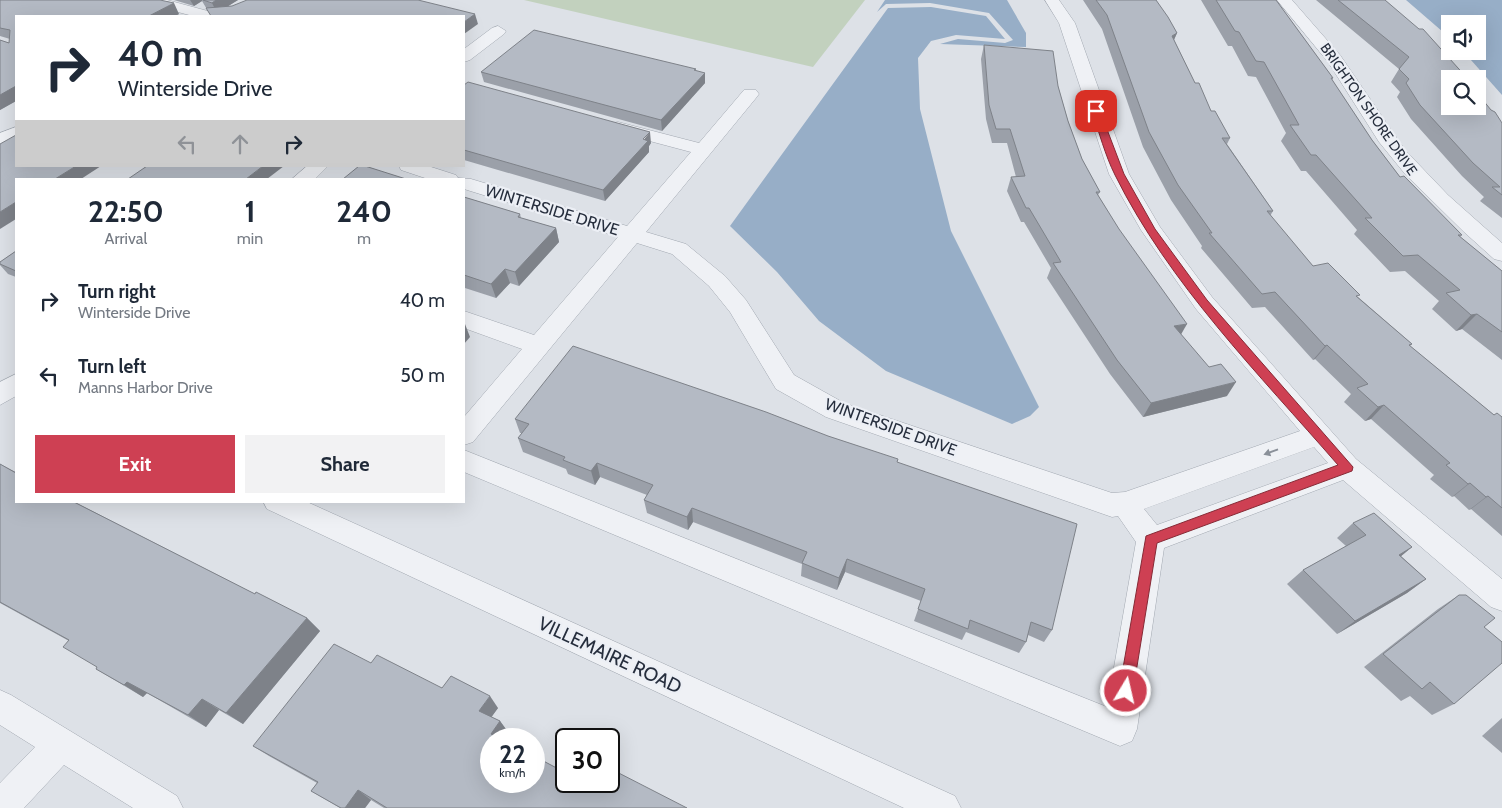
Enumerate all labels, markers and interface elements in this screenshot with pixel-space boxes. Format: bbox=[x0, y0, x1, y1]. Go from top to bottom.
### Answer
map controls bbox=[1441, 15, 1486, 115]
button: sound bbox=[1441, 15, 1486, 60]
text: 40 m bbox=[118, 32, 203, 75]
icon: right bbox=[35, 35, 100, 100]
street label: BRIGHTON SHORE DRIVE bbox=[1317, 39, 1422, 179]
button: search bbox=[1441, 70, 1486, 115]
text: Winterside Drive bbox=[118, 75, 273, 102]
pin bbox=[1075, 90, 1117, 132]
icon: arrive bbox=[1082, 97, 1110, 125]
icon: left bbox=[173, 130, 201, 158]
icon: ahead bbox=[226, 130, 254, 158]
icon: right bbox=[279, 130, 307, 158]
street label: WINTERSIDE DRIVE bbox=[483, 181, 621, 239]
text: 22:50 bbox=[88, 193, 164, 230]
text: 1 bbox=[244, 193, 256, 230]
text: 240 bbox=[336, 193, 392, 230]
text: Arrival bbox=[105, 229, 147, 248]
text: min bbox=[237, 229, 263, 248]
text: m bbox=[357, 229, 371, 248]
text: Turn right bbox=[78, 280, 156, 303]
icon: right bbox=[35, 287, 63, 315]
text: 40 m bbox=[400, 289, 445, 312]
text: Winterside Drive bbox=[78, 303, 190, 322]
text: Turn left bbox=[78, 355, 146, 378]
icon: left bbox=[35, 362, 63, 390]
text: 50 m bbox=[401, 364, 445, 387]
text: Manns Harbor Drive bbox=[78, 378, 213, 397]
street label: WINTERSIDE DRIVE bbox=[822, 394, 960, 460]
button: Exit bbox=[35, 435, 235, 493]
button: Share bbox=[245, 435, 445, 493]
one-way arrow bbox=[1263, 448, 1278, 456]
street label: VILLEMAIRE ROAD bbox=[535, 612, 686, 698]
position arrow bbox=[1099, 664, 1151, 716]
speed limit sign: 30 bbox=[555, 728, 620, 793]
text: 22 bbox=[499, 739, 526, 769]
text: km/h bbox=[499, 765, 526, 780]

